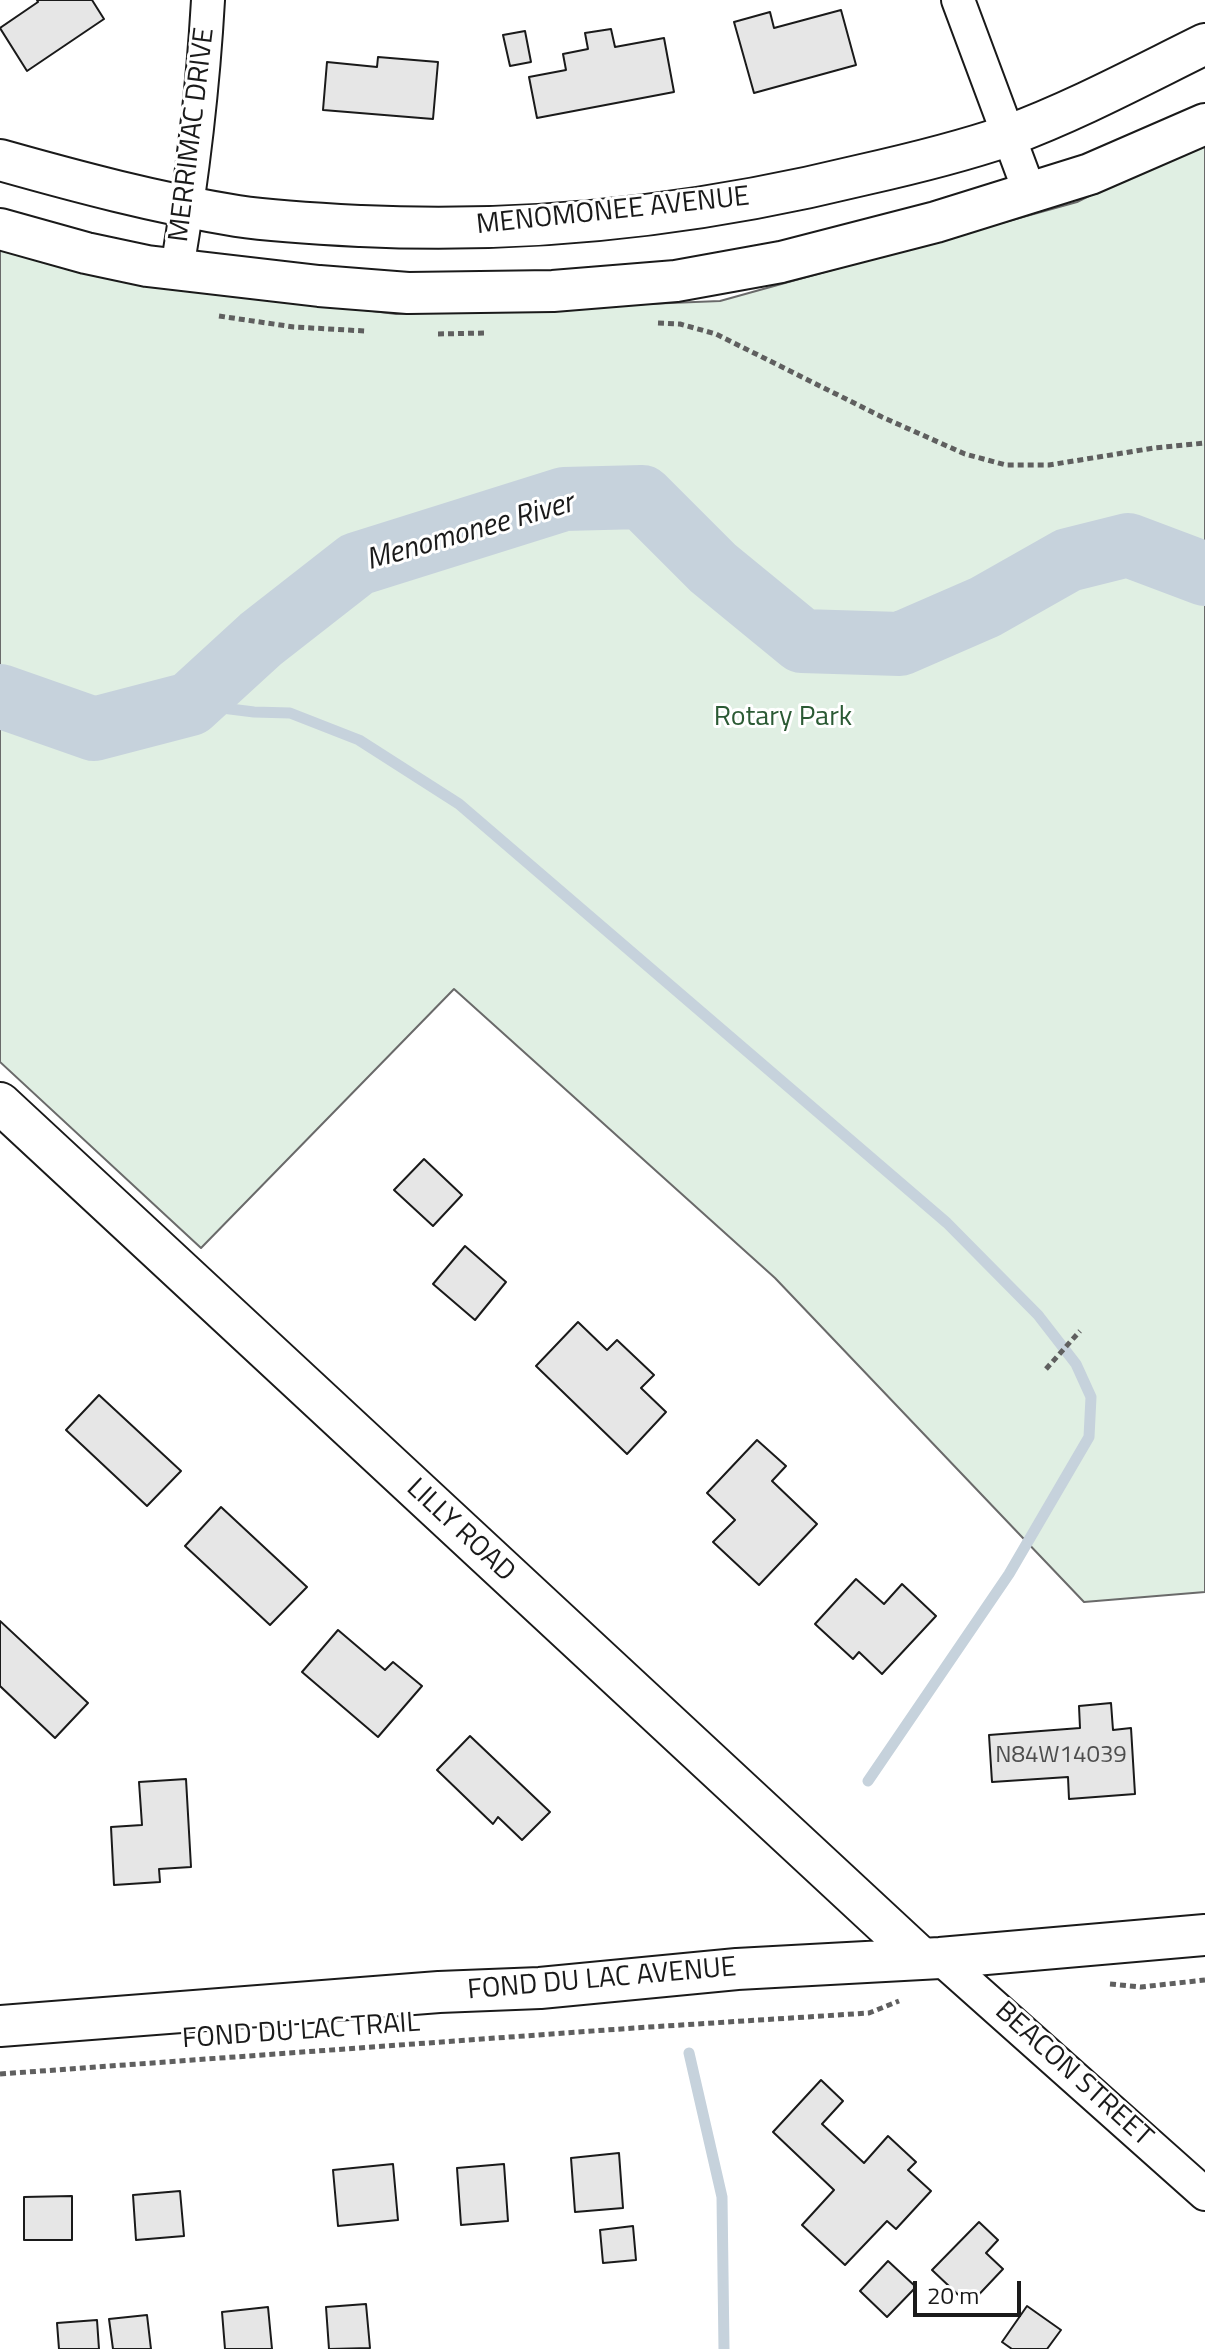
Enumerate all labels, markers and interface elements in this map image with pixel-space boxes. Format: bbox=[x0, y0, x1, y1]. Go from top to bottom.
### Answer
street label: MERRIMAC DRIVE bbox=[163, 26, 223, 244]
street label: MENOMONEE AVENUE bbox=[475, 181, 751, 243]
water label: Menomonee River bbox=[362, 486, 578, 580]
park label: Rotary Park bbox=[714, 701, 852, 735]
street label: LILLY ROAD bbox=[399, 1472, 521, 1590]
house number: N84W14039 bbox=[995, 1742, 1127, 1770]
street label: FOND DU LAC AVENUE bbox=[466, 1952, 738, 2008]
street label: BEACON STREET bbox=[987, 1995, 1159, 2155]
street label: FOND DU LAC TRAIL bbox=[181, 2007, 421, 2057]
scale bar bbox=[917, 2265, 1025, 2315]
text: 20 m bbox=[927, 2277, 979, 2313]

